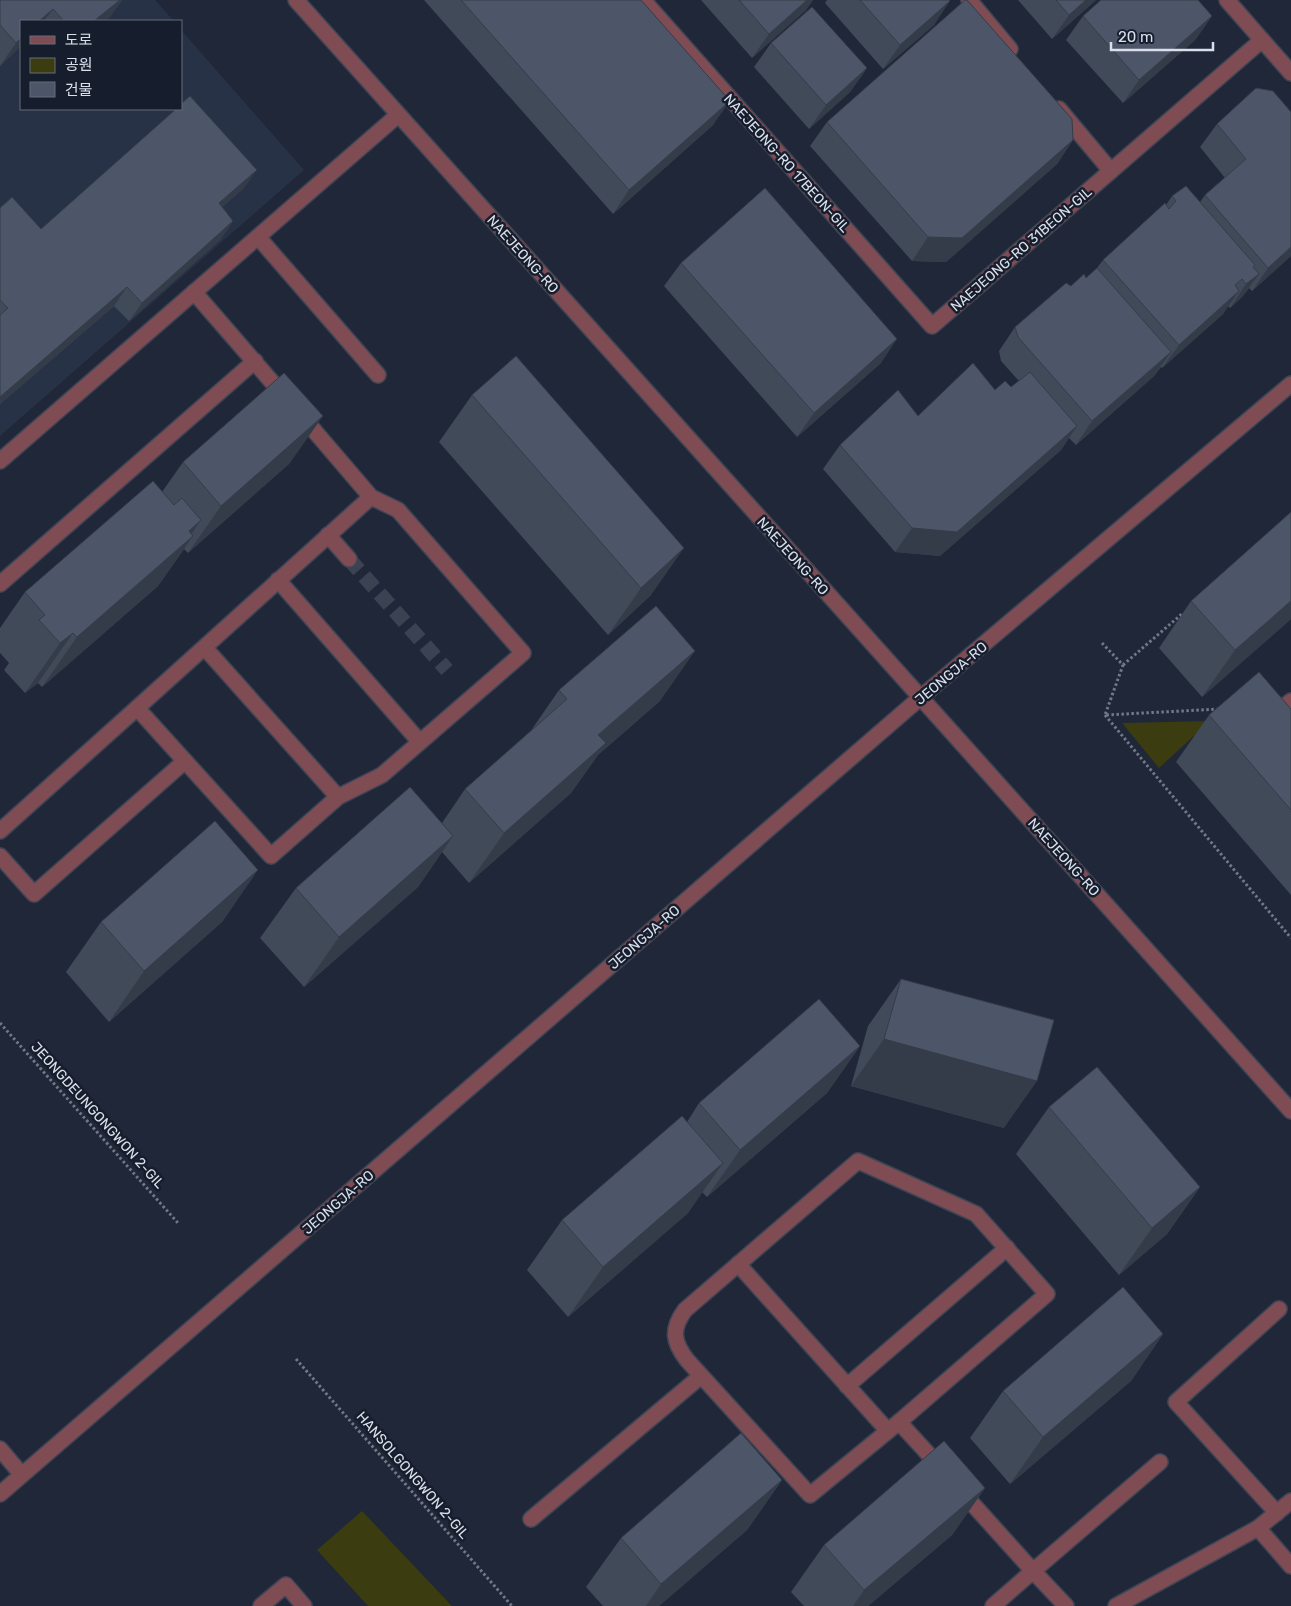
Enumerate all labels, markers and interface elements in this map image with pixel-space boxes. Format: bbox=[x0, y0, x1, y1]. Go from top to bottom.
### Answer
legend bbox=[20, 20, 182, 110]
scale bar bbox=[1111, 20, 1214, 52]
text: 20 m bbox=[1118, 28, 1153, 46]
text: 도로 bbox=[65, 31, 93, 49]
text: 공원 bbox=[65, 56, 93, 74]
text: 건물 bbox=[65, 81, 93, 99]
street label: NAEJEONG-RO 17BEON-GIL bbox=[720, 91, 853, 236]
street label: NAEJEONG-RO 31BEON-GIL bbox=[947, 183, 1095, 315]
street label: NAEJEONG-RO bbox=[483, 212, 562, 297]
street label: NAEJEONG-RO bbox=[753, 514, 832, 599]
street label: JEONGJA-RO bbox=[912, 638, 991, 709]
street label: NAEJEONG-RO bbox=[1024, 815, 1103, 900]
street label: JEONGJA-RO bbox=[605, 902, 684, 973]
street label: JEONGDEUNGONGWON 2-GIL bbox=[27, 1039, 168, 1192]
street label: JEONGJA-RO bbox=[299, 1167, 378, 1238]
street label: HANSOLGONGWON 2-GIL bbox=[353, 1408, 473, 1542]

